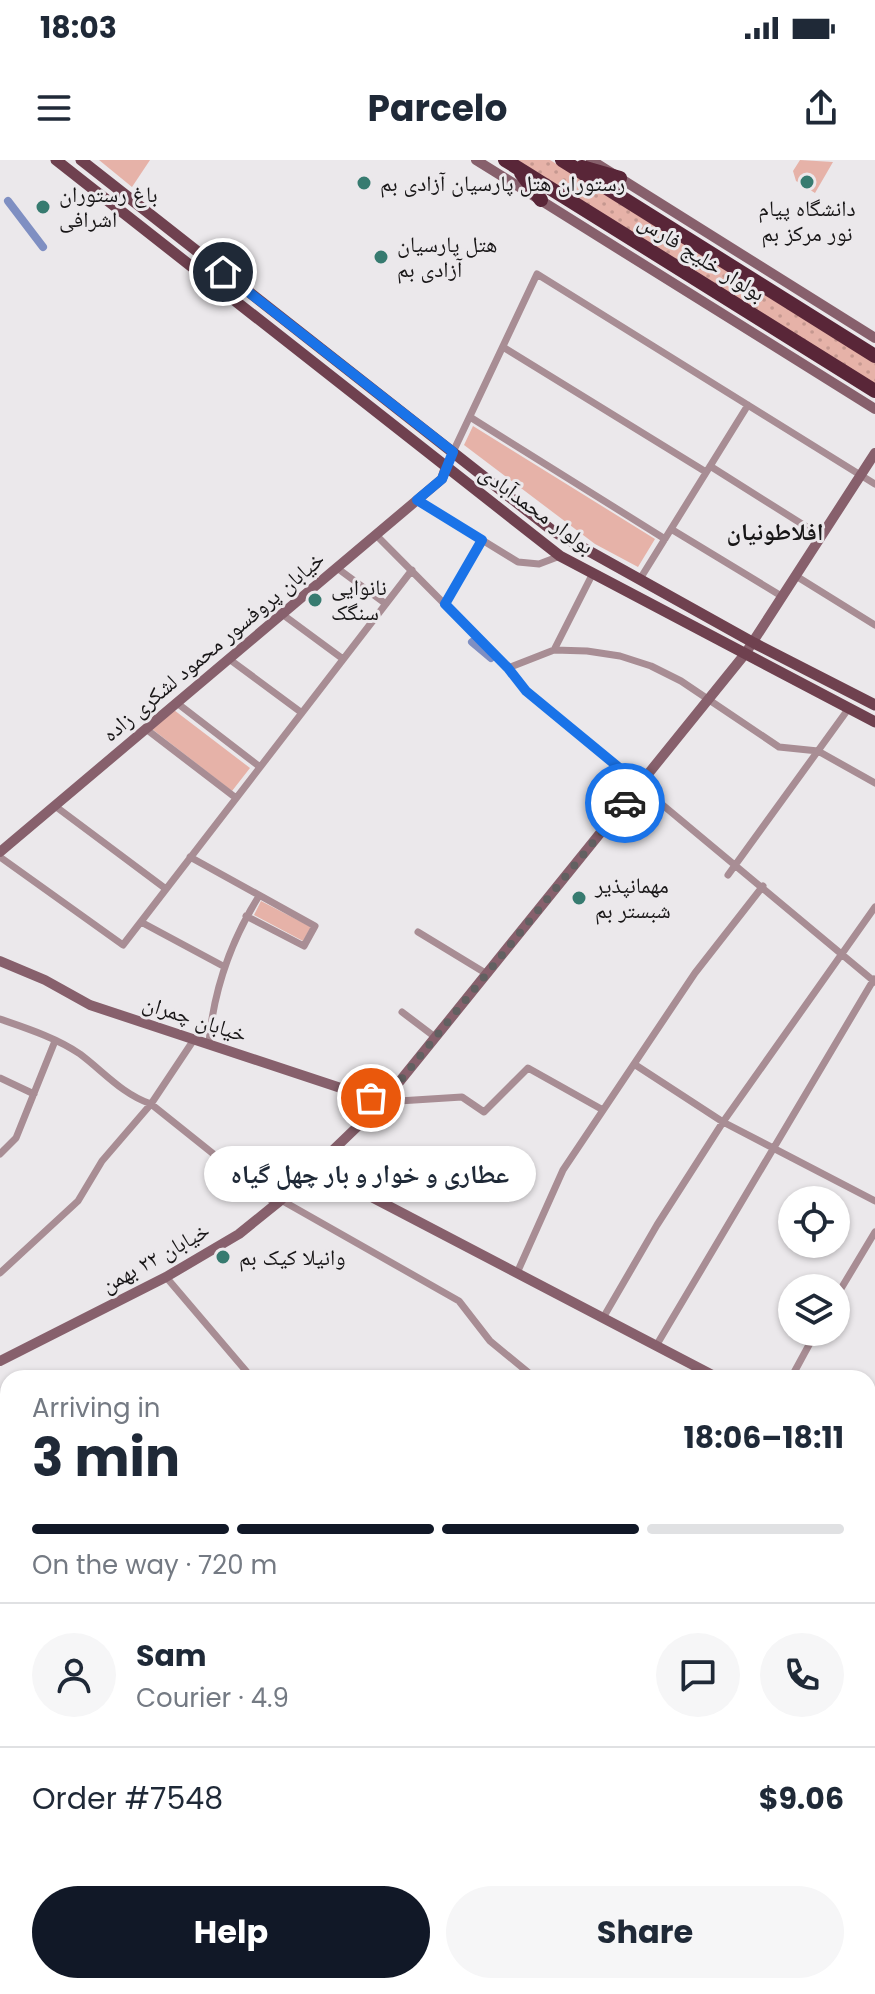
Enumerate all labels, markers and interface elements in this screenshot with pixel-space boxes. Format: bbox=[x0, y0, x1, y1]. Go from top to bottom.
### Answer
text: 18:03 bbox=[40, 6, 117, 49]
text: Parcelo bbox=[368, 83, 507, 134]
icon: menu bbox=[32, 86, 76, 130]
icon: share bbox=[799, 86, 843, 130]
place label: رستوران هتل پارسیان آزادی بم bbox=[380, 168, 625, 199]
marker: دانشگاه پیام نور مرکز بم bbox=[798, 173, 816, 191]
marker: رستوران هتل پارسیان آزادی بم bbox=[355, 174, 373, 192]
place label: باغ رستوران اشرافی bbox=[59, 179, 158, 235]
place label: دانشگاه پیام نور مرکز بم bbox=[758, 193, 856, 249]
marker: باغ رستوران اشرافی bbox=[34, 198, 52, 216]
street label: بولوار خلیج فارس bbox=[632, 206, 771, 309]
place label: هتل پارسیان آزادی بم bbox=[397, 229, 497, 285]
pin bbox=[189, 238, 257, 306]
marker: هتل پارسیان آزادی بم bbox=[372, 248, 390, 266]
icon: home bbox=[201, 250, 245, 294]
street label: بولوار محمدآبادی bbox=[473, 457, 600, 562]
district label: افلاطونیان bbox=[726, 515, 824, 548]
street label: خیابان پروفسور محمود لشکری زاده bbox=[95, 544, 331, 749]
place label: نانوایی سنگک bbox=[331, 572, 387, 628]
marker: نانوایی سنگک bbox=[306, 591, 324, 609]
courier bbox=[585, 763, 665, 843]
icon: car bbox=[603, 781, 647, 825]
place label: مهمانپذیر شبستر بم bbox=[594, 870, 671, 926]
marker: مهمانپذیر شبستر بم bbox=[570, 889, 588, 907]
street label: خیابان چمران bbox=[139, 987, 251, 1050]
pin bbox=[337, 1064, 405, 1132]
icon: bag bbox=[349, 1076, 393, 1120]
callout: عطاری و خوار و بار چهل گیاه bbox=[205, 1146, 537, 1202]
text: عطاری و خوار و بار چهل گیاه bbox=[231, 1156, 509, 1192]
map controls bbox=[778, 1186, 850, 1346]
button: locate bbox=[778, 1186, 850, 1258]
street label: خیابان ۲۲ بهمن bbox=[95, 1215, 215, 1300]
place label: وانیلا کیک بم bbox=[239, 1242, 345, 1273]
marker: وانیلا کیک بم bbox=[214, 1248, 232, 1266]
button: layers bbox=[778, 1274, 850, 1346]
text: Arriving in bbox=[32, 1390, 161, 1426]
text: 18:06–18:11 bbox=[683, 1416, 844, 1459]
text: 3 min bbox=[32, 1421, 180, 1494]
text: On the way · 720 m bbox=[32, 1547, 277, 1583]
button: person bbox=[32, 1633, 116, 1717]
button: chat bbox=[656, 1633, 740, 1717]
button: phone bbox=[760, 1633, 844, 1717]
text: Sam bbox=[136, 1634, 207, 1677]
text: Courier · 4.9 bbox=[136, 1680, 289, 1716]
text: Order #7548 bbox=[32, 1777, 223, 1820]
text: $9.06 bbox=[759, 1777, 844, 1820]
button: Help bbox=[32, 1886, 430, 1978]
button: Share bbox=[446, 1886, 844, 1978]

